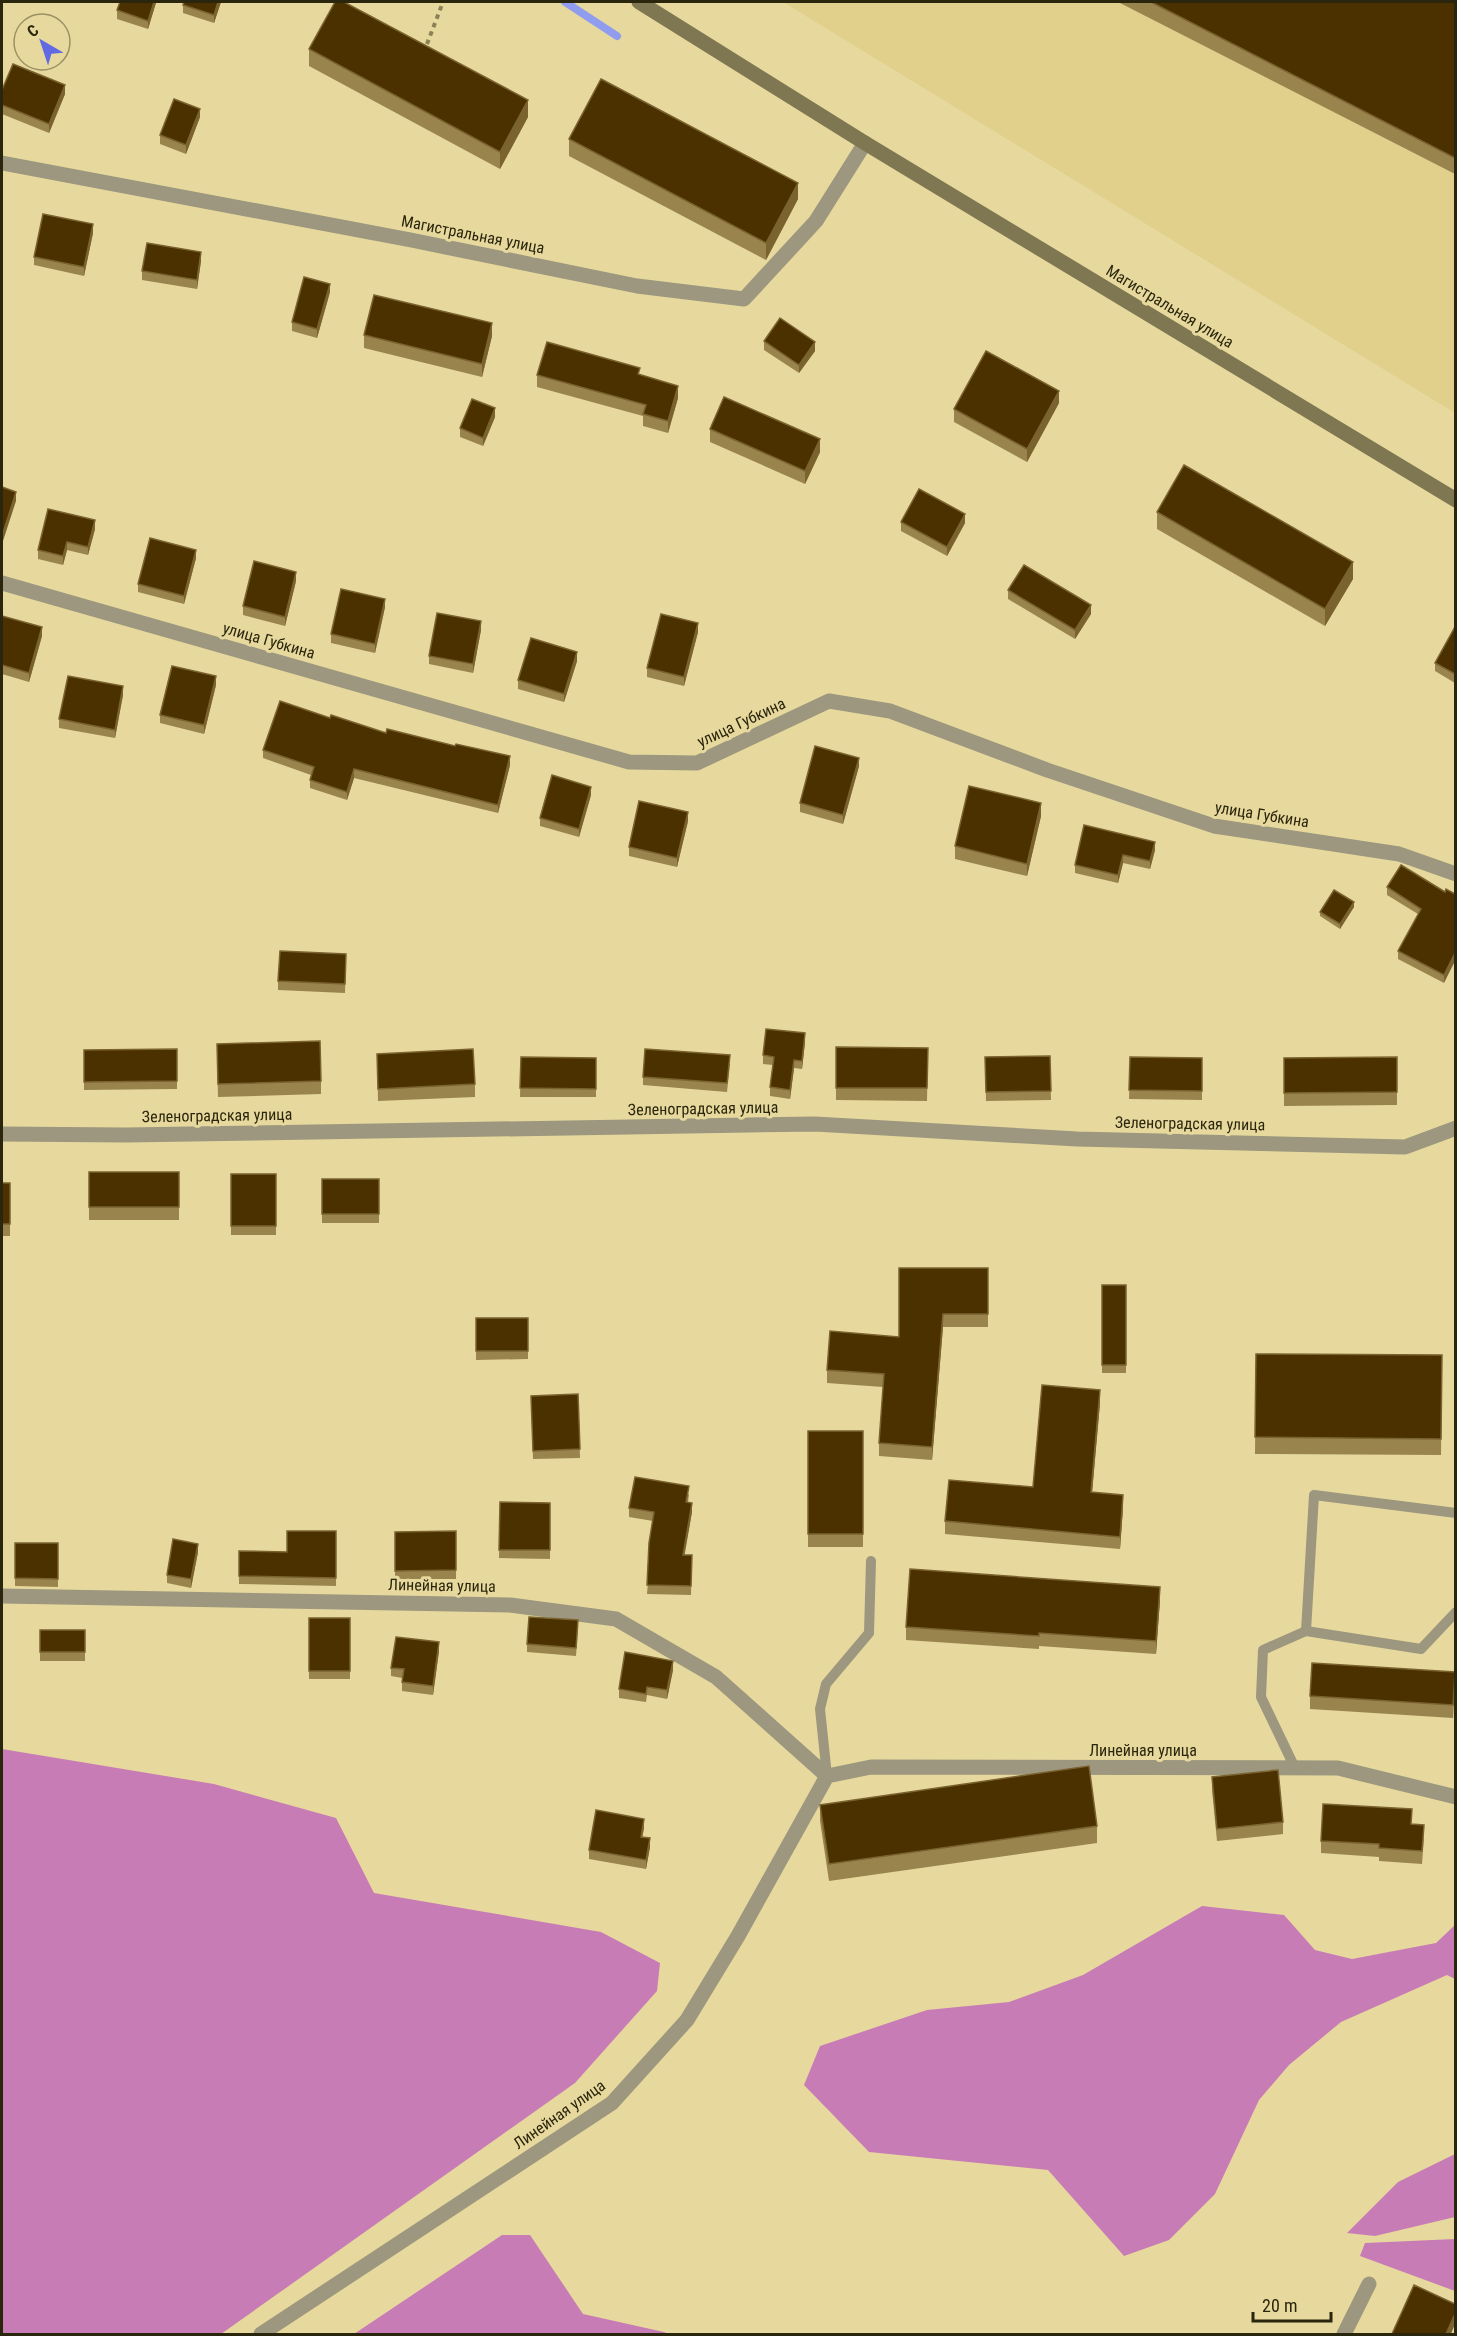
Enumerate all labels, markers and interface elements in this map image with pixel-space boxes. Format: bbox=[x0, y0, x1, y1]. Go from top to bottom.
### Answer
north arrow bbox=[12, 12, 72, 72]
text: С bbox=[23, 20, 42, 41]
street label: Магистральная улица bbox=[400, 211, 546, 258]
street label: Магистральная улица bbox=[1103, 261, 1237, 352]
street label: улица Губкина bbox=[221, 618, 317, 663]
street label: улица Губкина bbox=[694, 694, 788, 751]
street label: улица Губкина bbox=[1214, 798, 1310, 831]
street label: Зеленоградская улица bbox=[628, 1098, 778, 1119]
street label: Зеленоградская улица bbox=[142, 1105, 292, 1126]
street label: Зеленоградская улица bbox=[1115, 1113, 1265, 1134]
street label: Линейная улица bbox=[388, 1575, 496, 1596]
street label: Линейная улица bbox=[1089, 1741, 1197, 1760]
street label: Линейная улица bbox=[510, 2076, 609, 2153]
scale bar bbox=[1253, 2285, 1331, 2323]
text: 20 m bbox=[1262, 2295, 1297, 2316]

